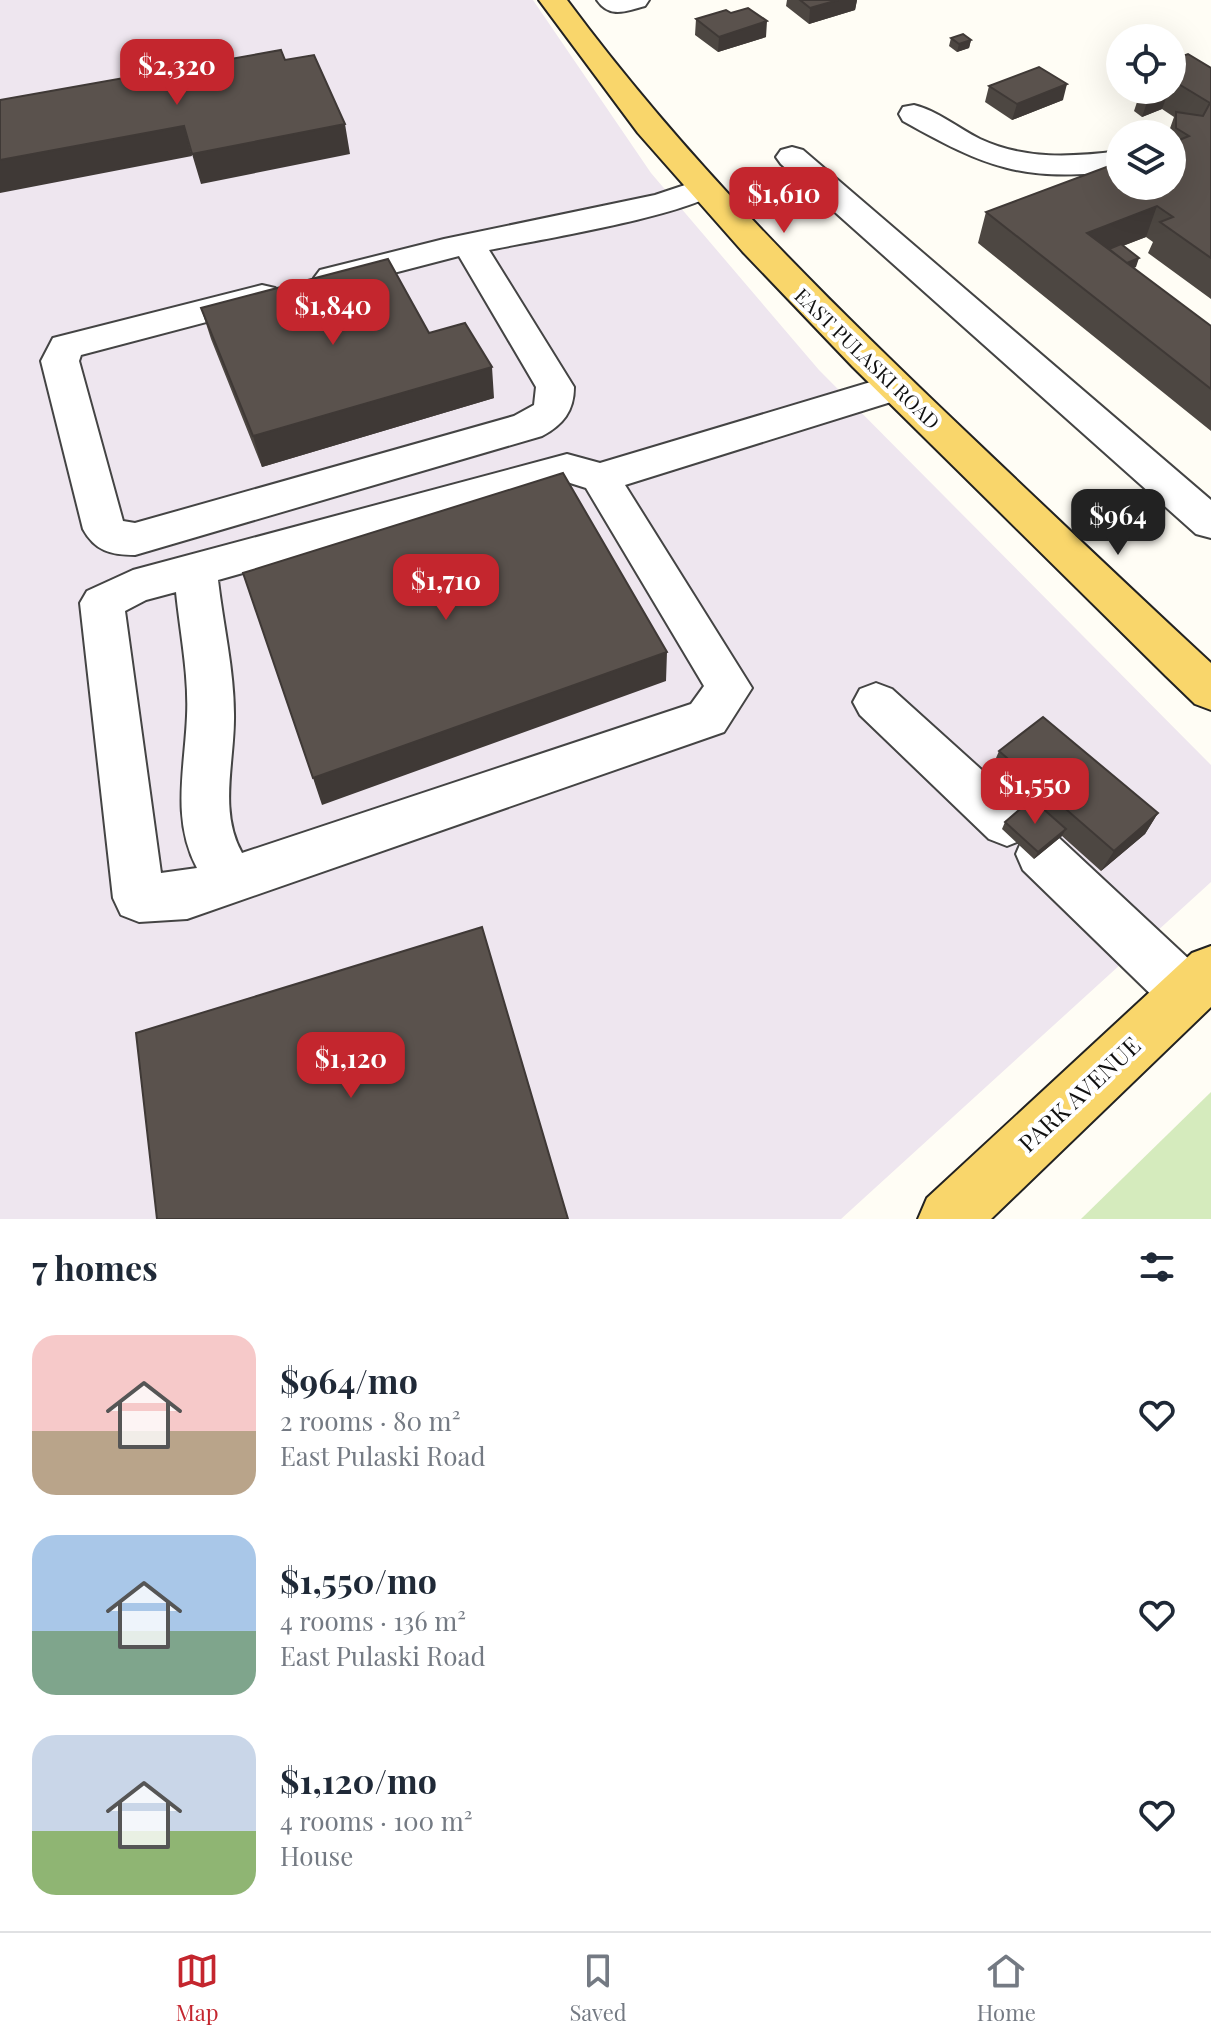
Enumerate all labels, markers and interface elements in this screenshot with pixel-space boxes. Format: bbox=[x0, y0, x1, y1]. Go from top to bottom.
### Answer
map controls bbox=[1106, 24, 1186, 200]
button: locate bbox=[1106, 24, 1186, 104]
pin: $2,320 bbox=[112, 39, 242, 107]
text: $2,320 bbox=[138, 47, 216, 82]
button: layers bbox=[1106, 120, 1186, 200]
pin: $1,610 bbox=[719, 167, 849, 235]
text: $1,610 bbox=[747, 175, 821, 210]
pin: $1,840 bbox=[268, 279, 398, 347]
street label: EAST PULASKI ROAD bbox=[790, 282, 946, 434]
text: $1,840 bbox=[294, 287, 372, 322]
pin: $964 bbox=[1071, 489, 1165, 557]
text: $964 bbox=[1089, 497, 1147, 532]
pin: $1,710 bbox=[381, 554, 511, 622]
text: $1,710 bbox=[411, 562, 481, 597]
pin: $1,550 bbox=[970, 758, 1100, 826]
text: $1,550 bbox=[999, 766, 1071, 801]
street label: PARK AVENUE bbox=[1011, 1029, 1146, 1158]
pin: $1,120 bbox=[286, 1032, 416, 1100]
text: $1,120 bbox=[315, 1040, 387, 1075]
text: 7 homes bbox=[32, 1244, 158, 1290]
icon: filters bbox=[1135, 1245, 1179, 1289]
text: $964/mo bbox=[280, 1357, 418, 1403]
icon: home bbox=[96, 1367, 192, 1463]
icon: heart bbox=[1135, 1393, 1179, 1437]
text: 2 rooms · 80 m² bbox=[280, 1403, 460, 1438]
text: East Pulaski Road bbox=[280, 1438, 486, 1473]
text: $1,550/mo bbox=[280, 1557, 437, 1603]
icon: home bbox=[96, 1567, 192, 1663]
icon: heart bbox=[1135, 1593, 1179, 1637]
text: 4 rooms · 136 m² bbox=[280, 1603, 466, 1638]
text: East Pulaski Road bbox=[280, 1638, 486, 1673]
text: $1,120/mo bbox=[280, 1757, 437, 1803]
icon: home bbox=[96, 1767, 192, 1863]
icon: heart bbox=[1135, 1793, 1179, 1837]
text: 4 rooms · 100 m² bbox=[280, 1803, 473, 1838]
text: House bbox=[280, 1838, 353, 1873]
tab: Map bbox=[175, 1949, 219, 2027]
tab: Saved bbox=[569, 1949, 627, 2027]
tab: Home bbox=[977, 1949, 1036, 2027]

